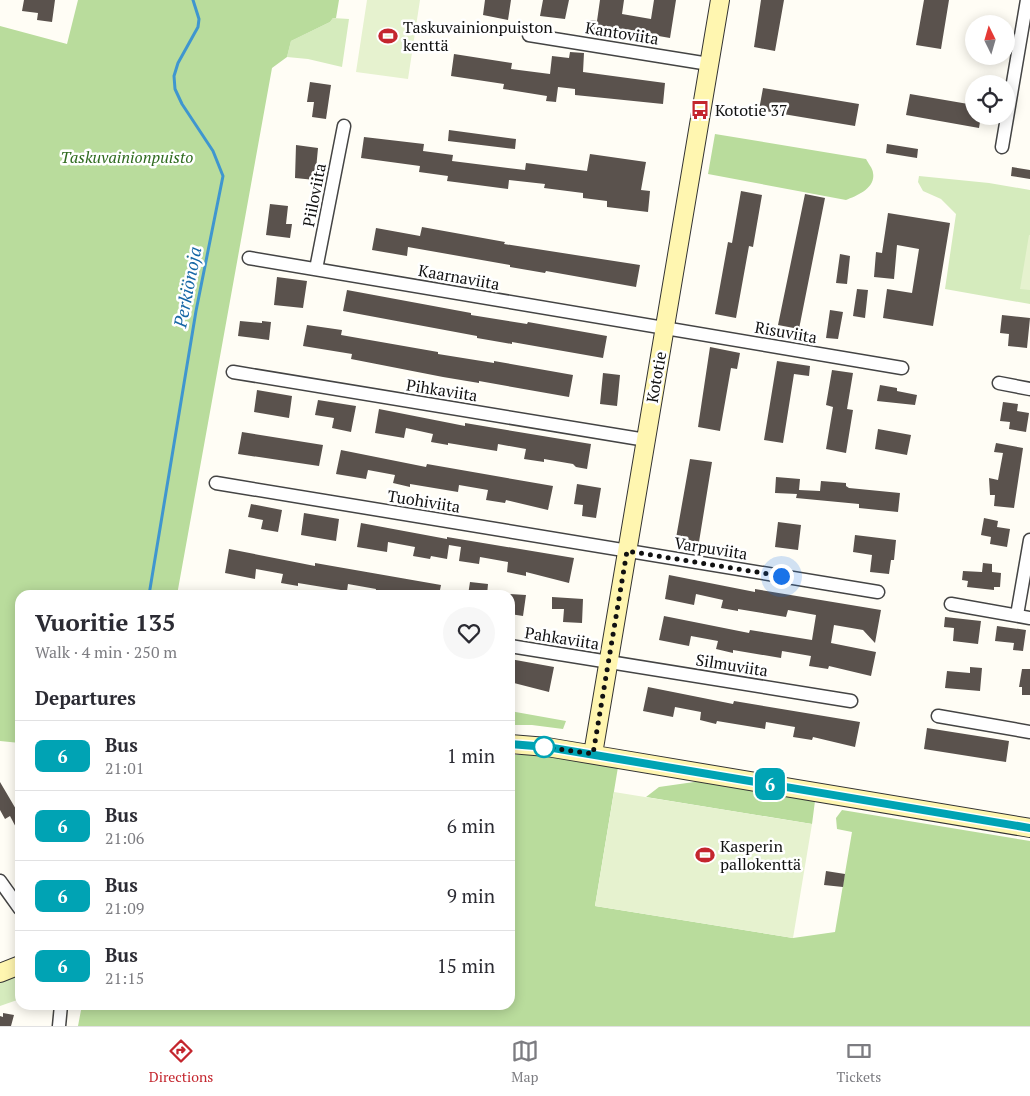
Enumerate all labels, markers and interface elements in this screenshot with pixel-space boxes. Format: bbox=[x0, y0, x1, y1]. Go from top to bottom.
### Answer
north arrow bbox=[965, 15, 1015, 65]
map controls bbox=[965, 15, 1015, 125]
place label: Taskuvainionpuiston kenttä bbox=[403, 16, 553, 56]
street label: Kantoviita bbox=[584, 16, 660, 50]
sports icon: Taskuvainionpuiston kenttä bbox=[377, 25, 399, 47]
button: locate bbox=[965, 75, 1015, 125]
bus stop icon: Kototie 37 bbox=[689, 99, 711, 121]
place label: Kototie 37 bbox=[715, 99, 788, 121]
park label: Taskuvainionpuisto bbox=[60, 146, 194, 168]
street label: Piiloviita bbox=[297, 161, 331, 229]
water label: Perkiönoja bbox=[167, 245, 207, 330]
street label: Kaarnaviita bbox=[417, 259, 501, 295]
street label: Risuviita bbox=[753, 316, 819, 348]
street label: Kototie bbox=[641, 350, 671, 404]
street label: Pihkaviita bbox=[405, 374, 479, 406]
street label: Tuohiviita bbox=[386, 484, 462, 518]
street label: Varpuviita bbox=[673, 531, 749, 565]
your location bbox=[769, 564, 794, 589]
text: Vuoritie 135 bbox=[35, 606, 176, 638]
button: heart bbox=[443, 607, 495, 659]
street label: Pahkaviita bbox=[523, 621, 601, 655]
text: Walk · 4 min · 250 m bbox=[35, 641, 177, 663]
street label: Silmuviita bbox=[694, 648, 770, 682]
text: Departures bbox=[35, 685, 136, 710]
text: Bus bbox=[105, 732, 138, 757]
unlabelled marker bbox=[533, 736, 555, 758]
text: 1 min bbox=[447, 743, 495, 768]
text: 6 bbox=[57, 744, 68, 768]
text: 21:01 bbox=[105, 757, 144, 779]
line badge: 6 bbox=[754, 768, 786, 800]
text: 6 bbox=[765, 772, 775, 796]
text: Bus bbox=[105, 802, 138, 827]
text: 6 min bbox=[447, 813, 495, 838]
text: 6 bbox=[57, 814, 68, 838]
text: 21:06 bbox=[105, 827, 144, 849]
place label: Kasperin pallokenttä bbox=[720, 835, 801, 875]
sports icon: Kasperin pallokenttä bbox=[694, 844, 716, 866]
text: Bus bbox=[105, 872, 138, 897]
text: 9 min bbox=[447, 883, 495, 908]
text: 6 bbox=[57, 884, 68, 908]
text: 21:09 bbox=[105, 897, 144, 919]
text: Bus bbox=[105, 942, 138, 967]
text: 15 min bbox=[437, 953, 495, 978]
text: 6 bbox=[57, 954, 68, 978]
text: 21:15 bbox=[105, 967, 144, 989]
tab: Directions bbox=[149, 1037, 213, 1086]
tab: Map bbox=[511, 1037, 539, 1086]
tab: Tickets bbox=[836, 1037, 881, 1086]

